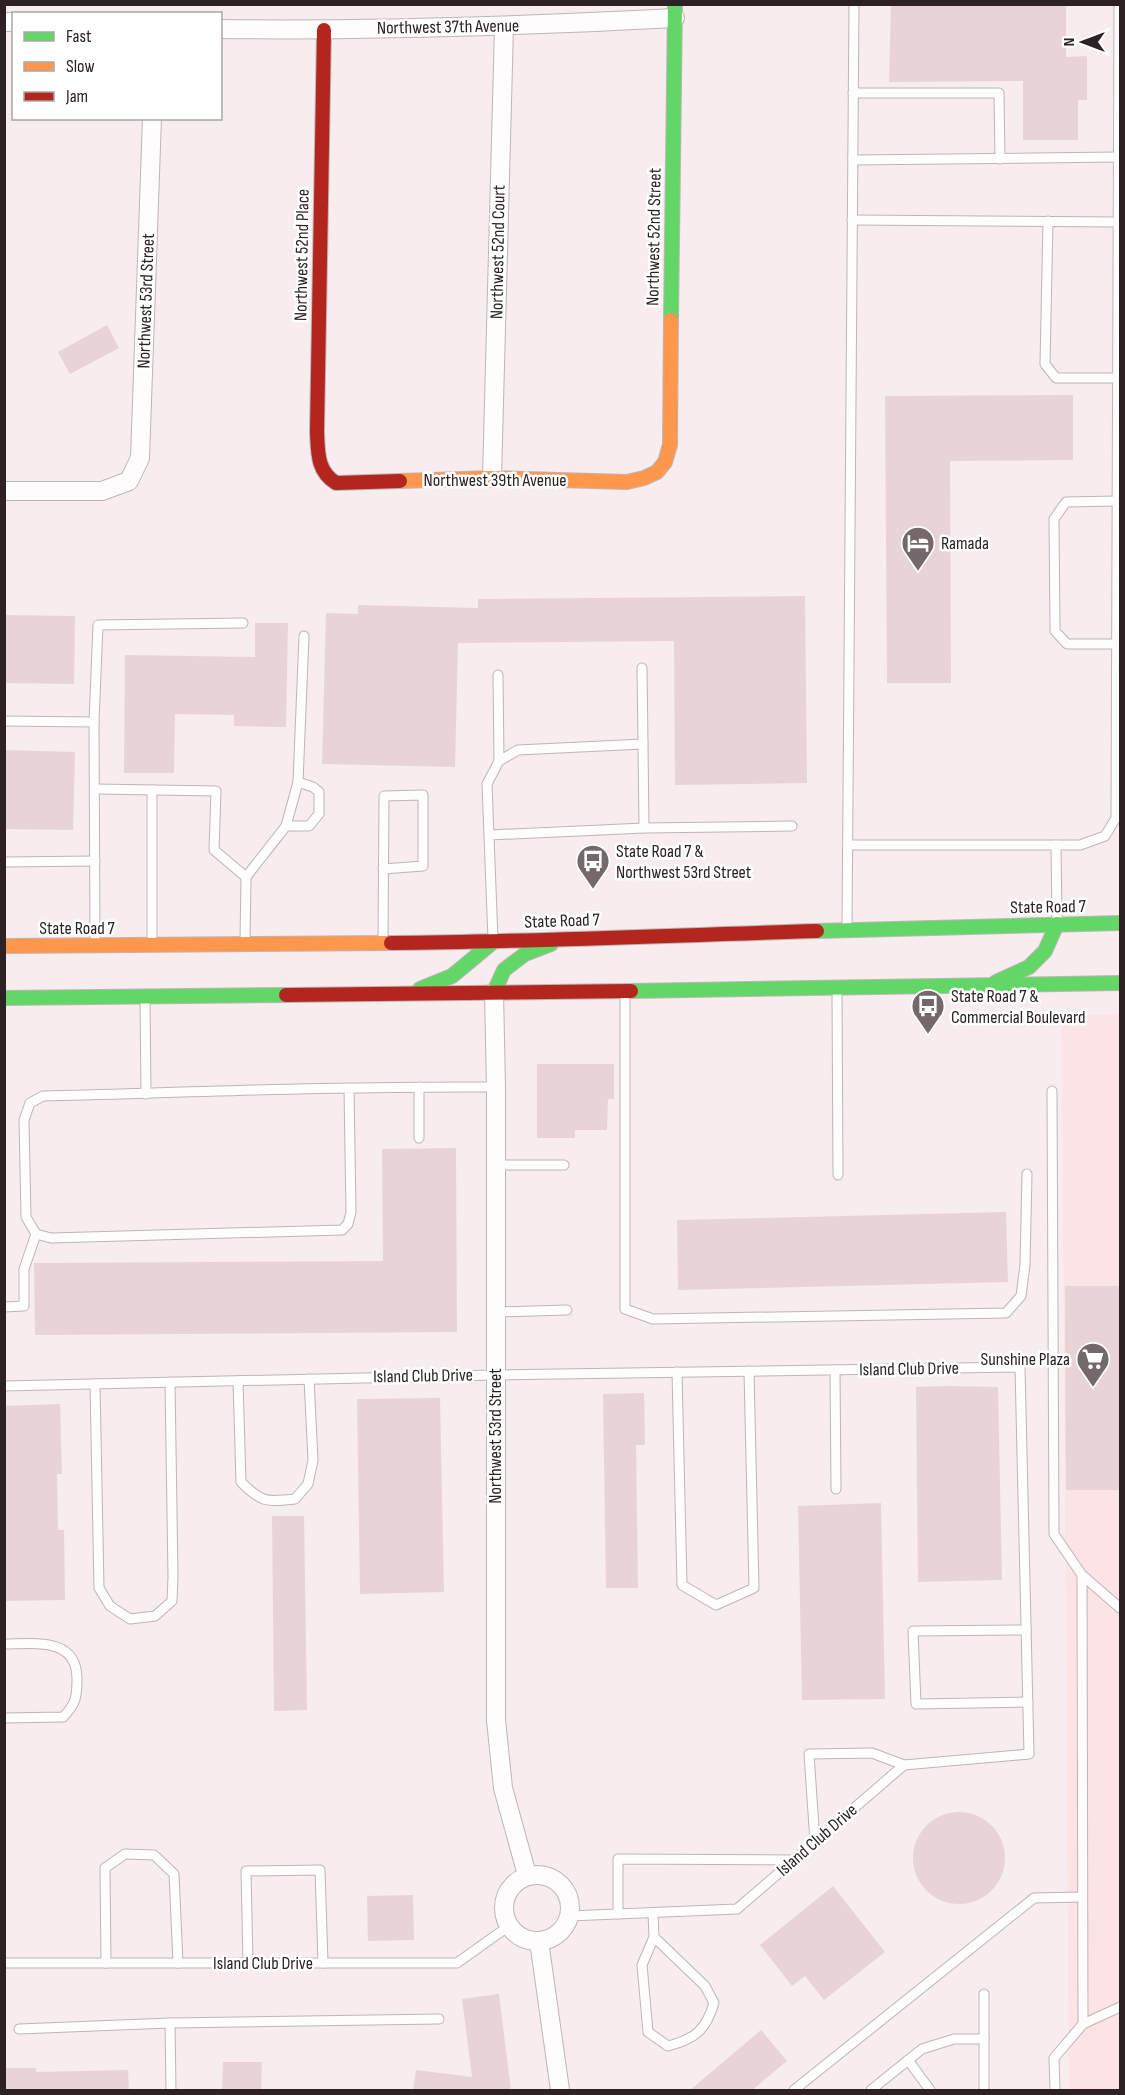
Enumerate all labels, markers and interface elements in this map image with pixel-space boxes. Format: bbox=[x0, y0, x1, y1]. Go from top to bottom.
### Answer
legend bbox=[12, 12, 222, 120]
north arrow bbox=[1053, 12, 1113, 72]
street label: Northwest 37th Avenue bbox=[377, 15, 519, 39]
text: Fast bbox=[66, 26, 92, 47]
text: N bbox=[1060, 38, 1079, 46]
text: Slow bbox=[66, 56, 95, 77]
text: Jam bbox=[65, 86, 88, 107]
street label: Northwest 52nd Street bbox=[642, 167, 666, 306]
street label: Northwest 52nd Court bbox=[486, 184, 510, 319]
street label: Northwest 52nd Place bbox=[290, 189, 314, 321]
street label: Northwest 53rd Street bbox=[133, 233, 159, 369]
street label: Northwest 39th Avenue bbox=[423, 470, 567, 491]
hotel icon: Ramada bbox=[900, 525, 936, 572]
place label: Ramada bbox=[941, 533, 989, 554]
place label: State Road 7 & Northwest 53rd Street bbox=[616, 841, 752, 883]
bus stop icon: State Road 7 & Northwest 53rd Street bbox=[575, 843, 611, 890]
street label: State Road 7 bbox=[1010, 896, 1087, 918]
street label: State Road 7 bbox=[524, 909, 601, 933]
street label: State Road 7 bbox=[39, 918, 116, 939]
place label: State Road 7 & Commercial Boulevard bbox=[951, 986, 1085, 1028]
bus stop icon: State Road 7 & Commercial Boulevard bbox=[910, 988, 946, 1035]
supermarket icon: Sunshine Plaza bbox=[1075, 1341, 1111, 1388]
place label: Sunshine Plaza bbox=[980, 1349, 1070, 1370]
street label: Island Club Drive bbox=[859, 1358, 959, 1380]
street label: Island Club Drive bbox=[373, 1365, 473, 1387]
street label: Northwest 53rd Street bbox=[485, 1368, 506, 1504]
street label: Island Club Drive bbox=[772, 1799, 862, 1881]
street label: Island Club Drive bbox=[213, 1953, 313, 1974]

